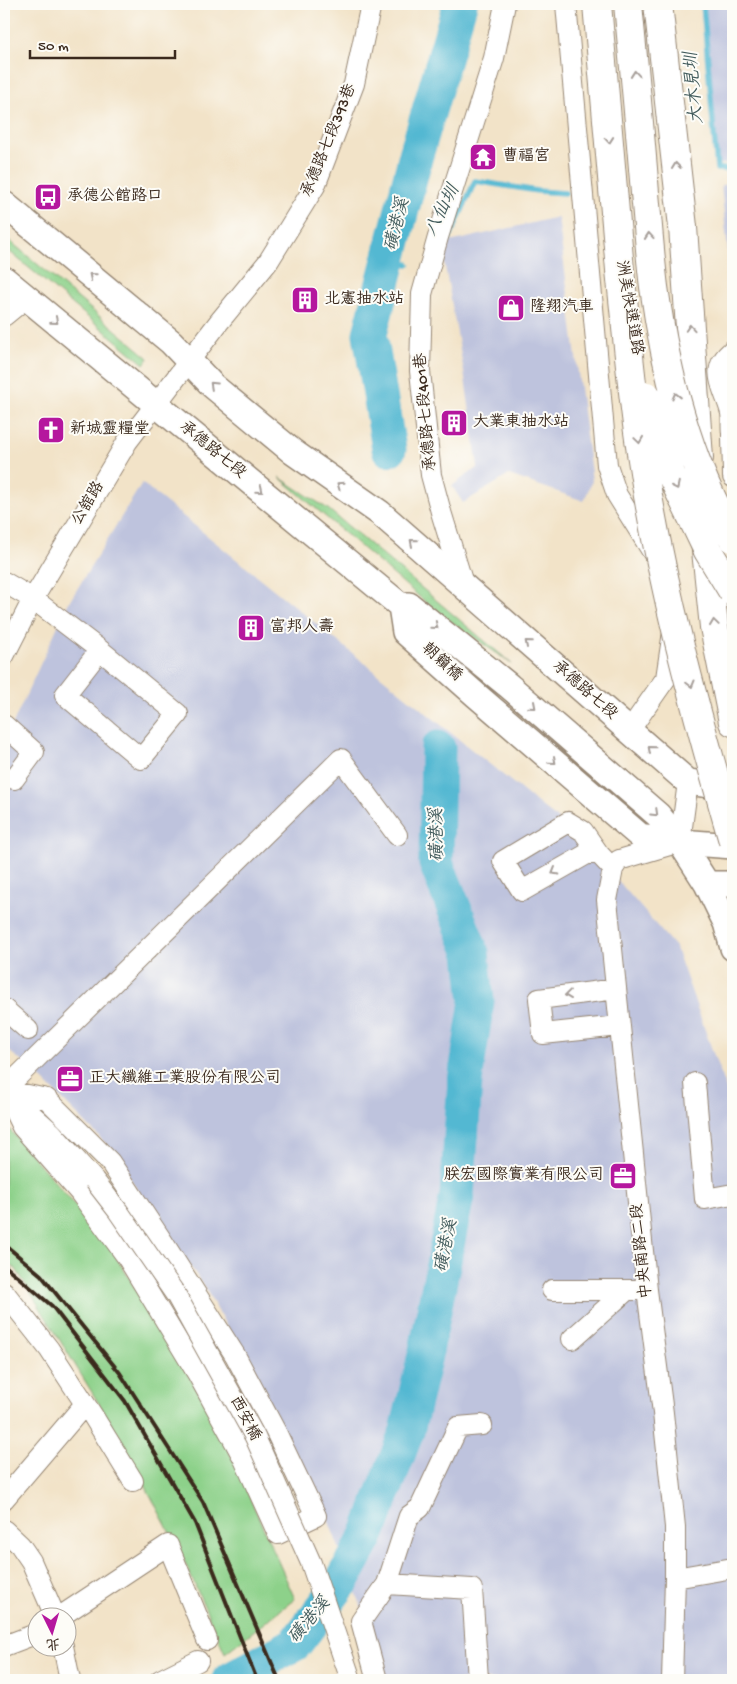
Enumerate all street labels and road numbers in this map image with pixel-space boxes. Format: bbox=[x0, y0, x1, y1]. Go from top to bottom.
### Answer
street label: 承德路七段393巷 bbox=[297, 81, 361, 200]
street label: 洲美快速道路 bbox=[610, 259, 648, 357]
street label: 承德路七段401巷 bbox=[410, 352, 442, 472]
street label: 承德路七段 bbox=[175, 417, 250, 484]
street label: 公舘路 bbox=[67, 477, 110, 529]
street label: 朝籟橋 bbox=[417, 638, 467, 686]
street label: 承德路七段 bbox=[548, 656, 622, 724]
street label: 中央南路二段 bbox=[627, 1202, 657, 1300]
street label: 西安橋 bbox=[224, 1393, 265, 1445]

